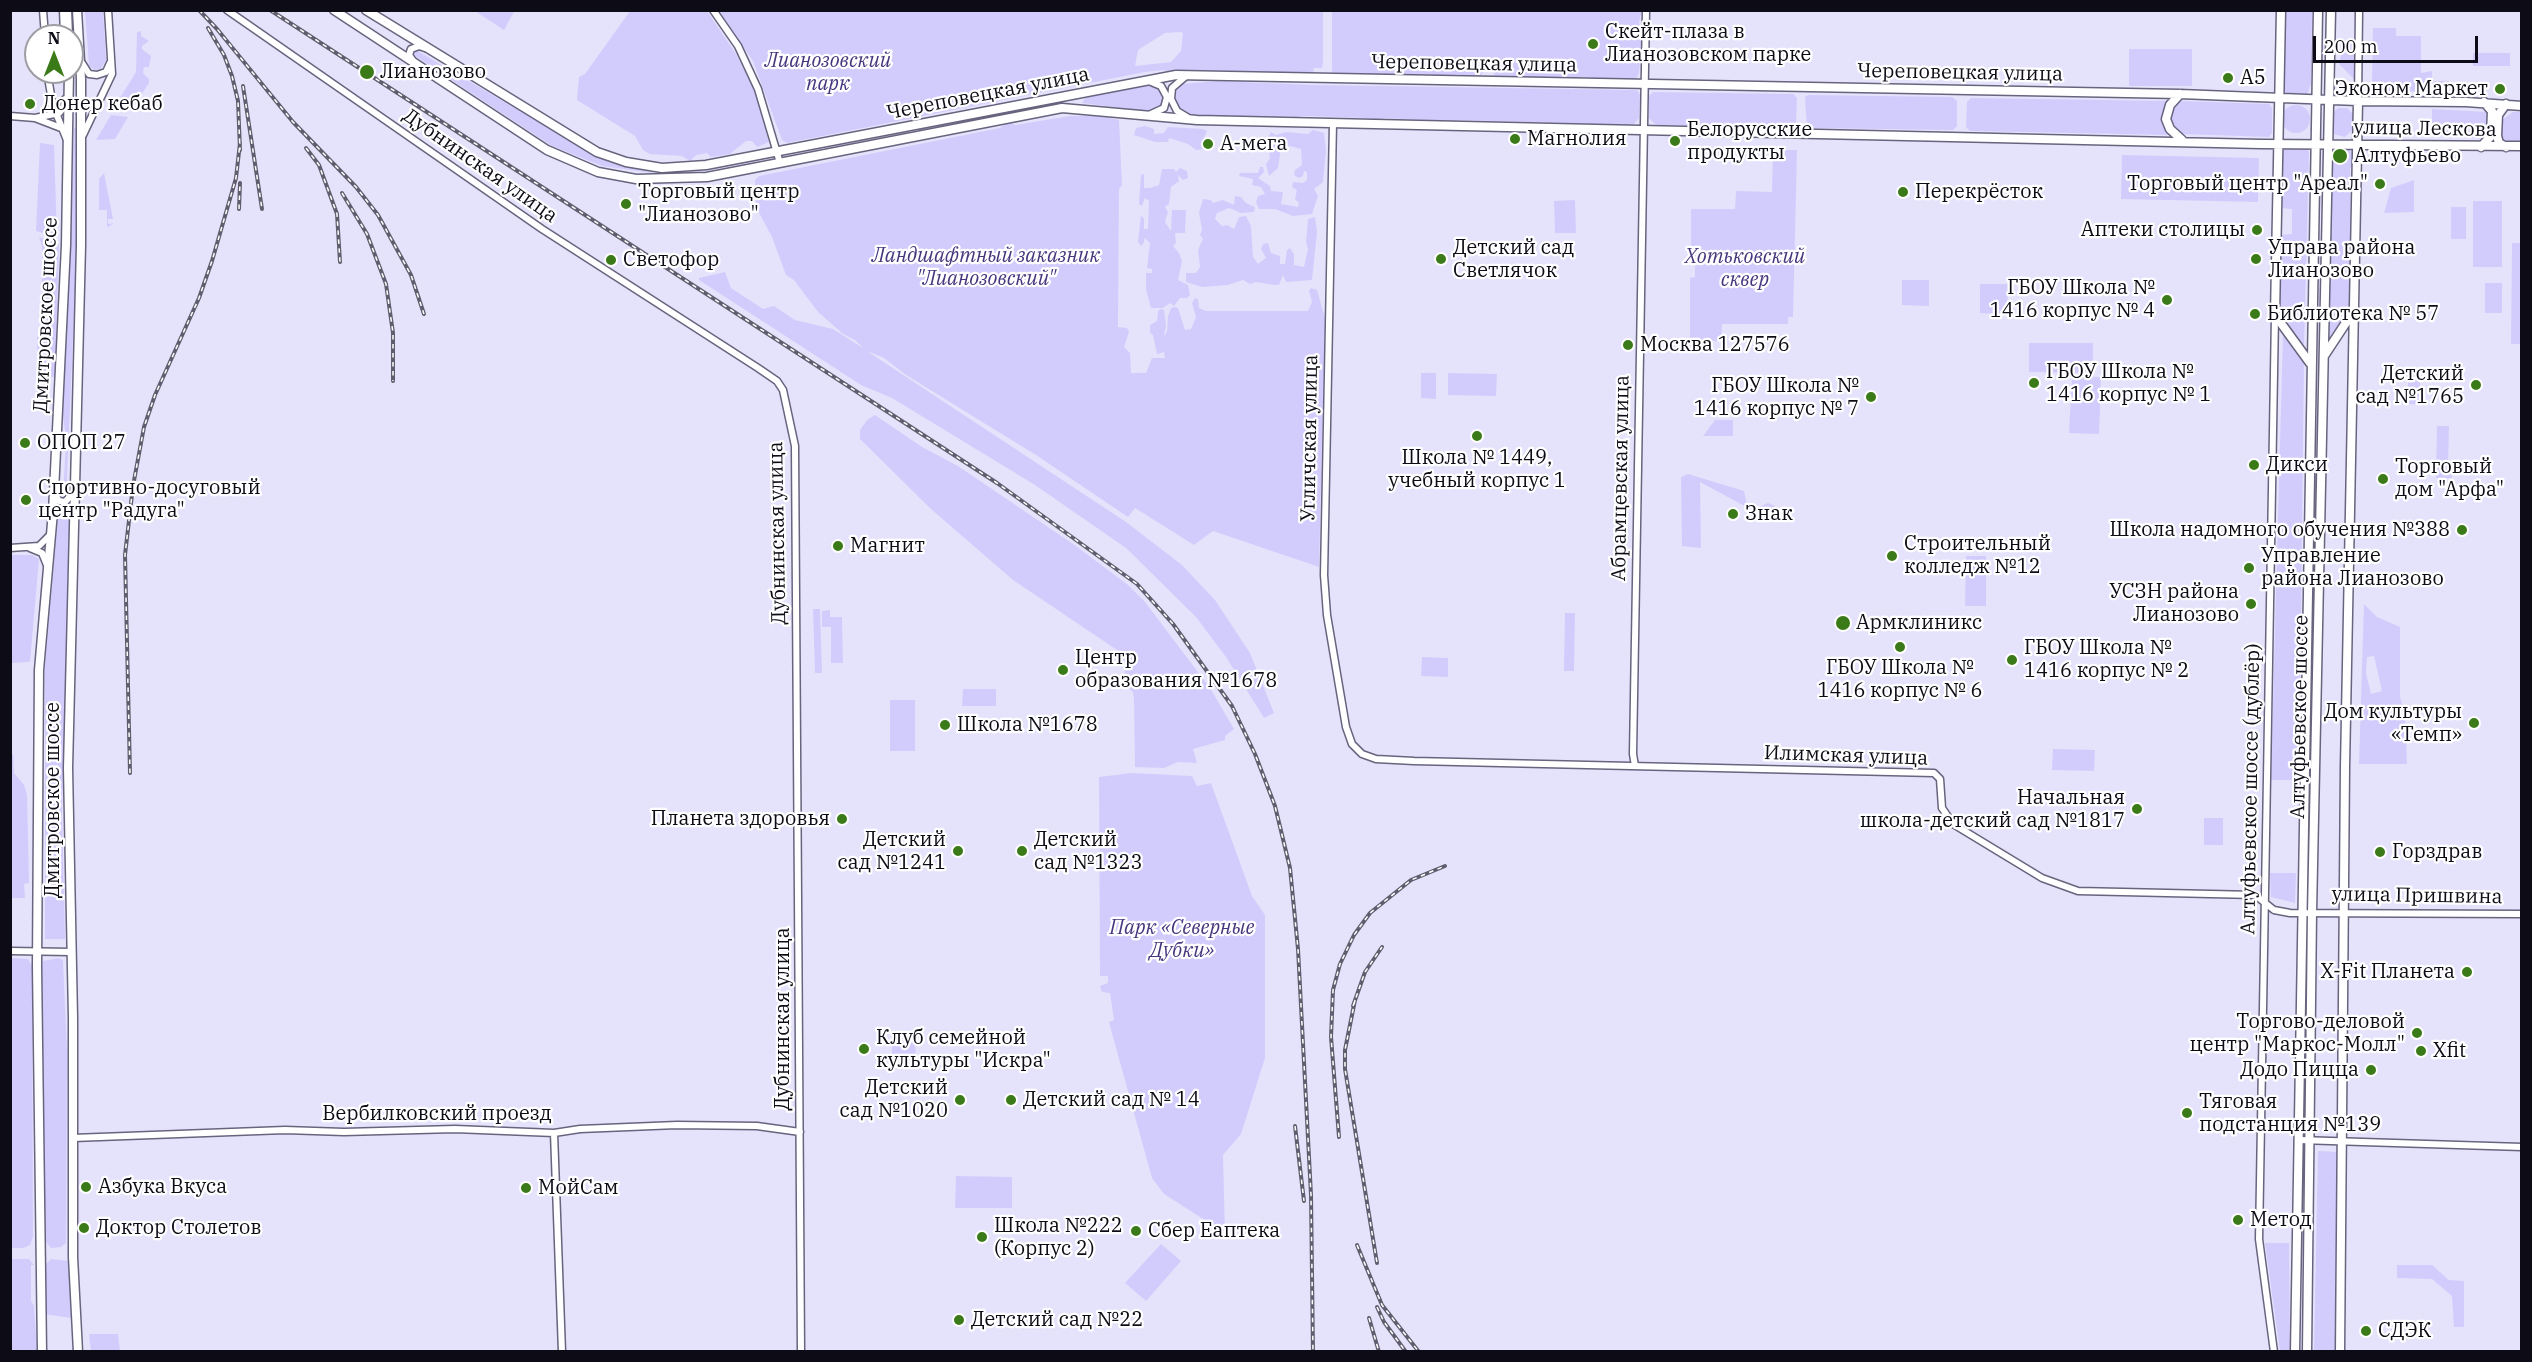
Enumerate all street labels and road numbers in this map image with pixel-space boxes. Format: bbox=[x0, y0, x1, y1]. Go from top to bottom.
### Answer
street label: Череповецкая улица bbox=[1371, 50, 1577, 78]
street label: Череповецкая улица bbox=[1857, 59, 2063, 87]
street label: Череповецкая улица bbox=[885, 63, 1091, 125]
street label: Дубнинская улица bbox=[398, 104, 562, 228]
street label: улица Лескова bbox=[2353, 116, 2497, 142]
street label: Дмитровское шоссе bbox=[29, 216, 63, 414]
street label: Угличская улица bbox=[1297, 354, 1323, 522]
street label: Абрамцевская улица bbox=[1607, 375, 1635, 581]
street label: Дубнинская улица bbox=[764, 441, 792, 625]
street label: Алтуфьевское шоссе bbox=[2286, 615, 2314, 819]
street label: Алтуфьевское шоссе (дублёр) bbox=[2236, 643, 2266, 935]
street label: Дмитровское шоссе bbox=[41, 702, 65, 898]
street label: Илимская улица bbox=[1763, 741, 1929, 771]
street label: улица Пришвина bbox=[2331, 883, 2503, 909]
street label: Дубнинская улица bbox=[771, 927, 795, 1111]
street label: Вербилковский проезд bbox=[322, 1102, 552, 1126]

